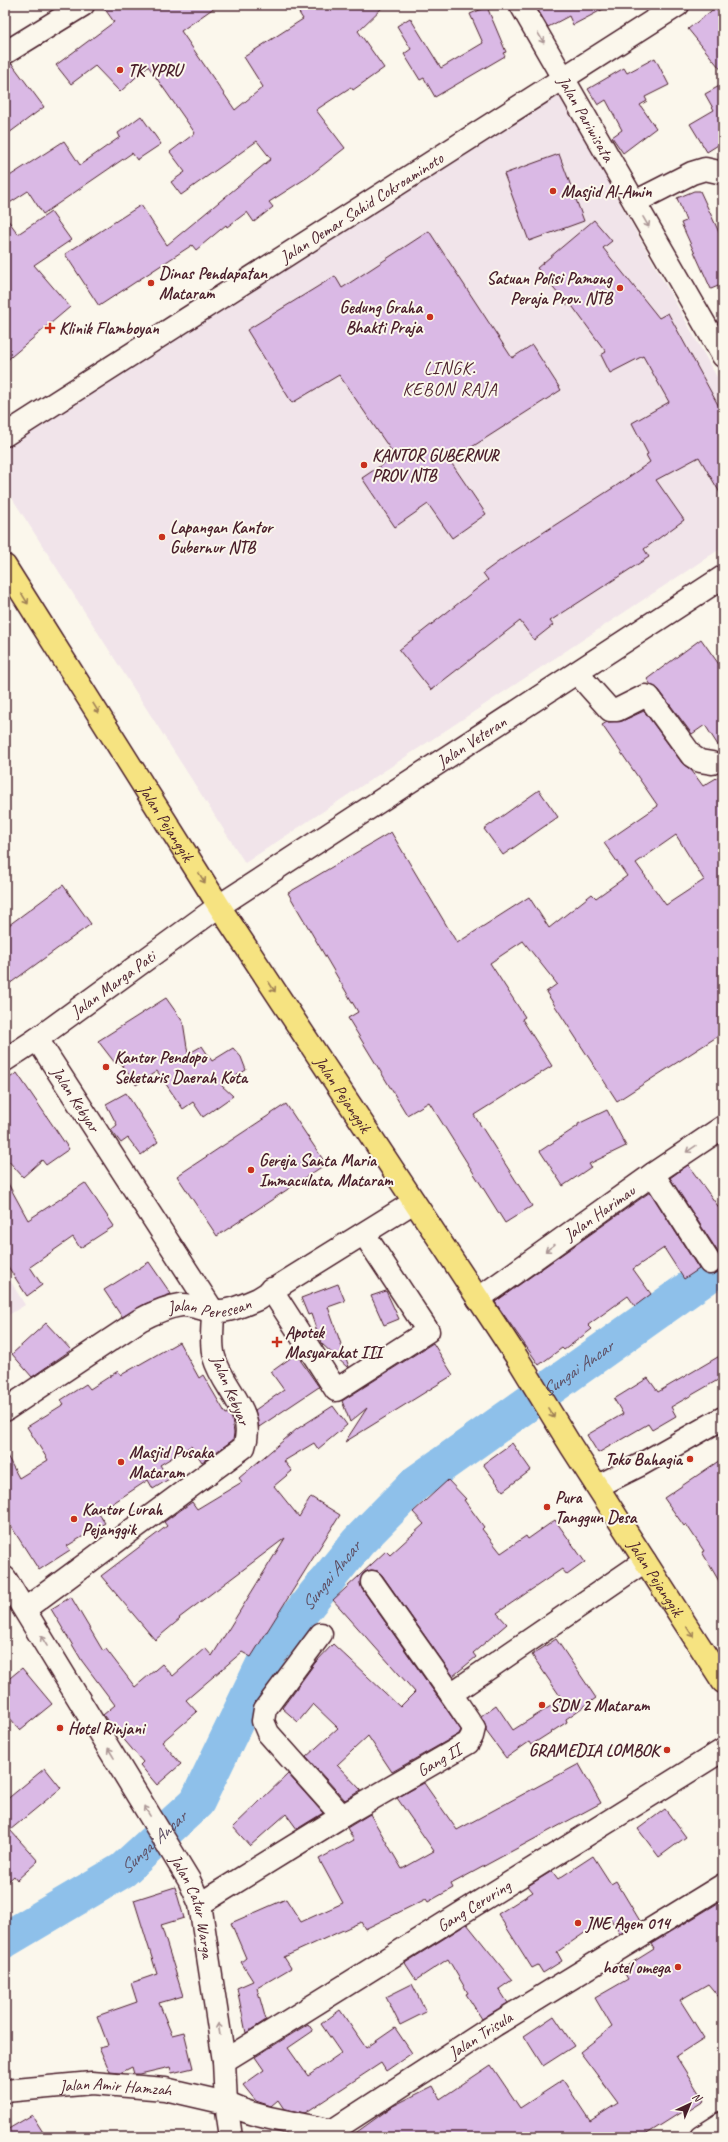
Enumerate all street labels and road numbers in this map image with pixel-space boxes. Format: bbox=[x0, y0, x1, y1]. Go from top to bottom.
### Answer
street label: Jalan Pariwisata bbox=[553, 71, 620, 167]
street label: Jalan Oemar Sahid Cokroaminoto bbox=[275, 147, 448, 268]
street label: Jalan Veteran bbox=[432, 711, 511, 773]
street label: Jalan Pejanggik bbox=[133, 779, 199, 867]
street label: Jalan Marga Pati bbox=[66, 944, 162, 1023]
street label: Jalan Pejanggik bbox=[309, 1051, 376, 1138]
street label: Jalan Kebyar bbox=[46, 1062, 106, 1138]
street label: Jalan Harimau bbox=[559, 1179, 641, 1246]
street label: Jalan Peresean bbox=[164, 1293, 255, 1322]
street label: Jalan Kebyar bbox=[206, 1351, 255, 1430]
street label: Jalan Pejanggik bbox=[622, 1535, 689, 1622]
street label: Gang II bbox=[413, 1737, 469, 1781]
street label: Jalan Catur Warga bbox=[164, 1850, 218, 1962]
street label: Gang Ceruring bbox=[433, 1875, 515, 1937]
street label: Jalan Trisula bbox=[444, 2006, 517, 2064]
street label: Jalan Amir Hamzah bbox=[57, 2073, 175, 2102]

